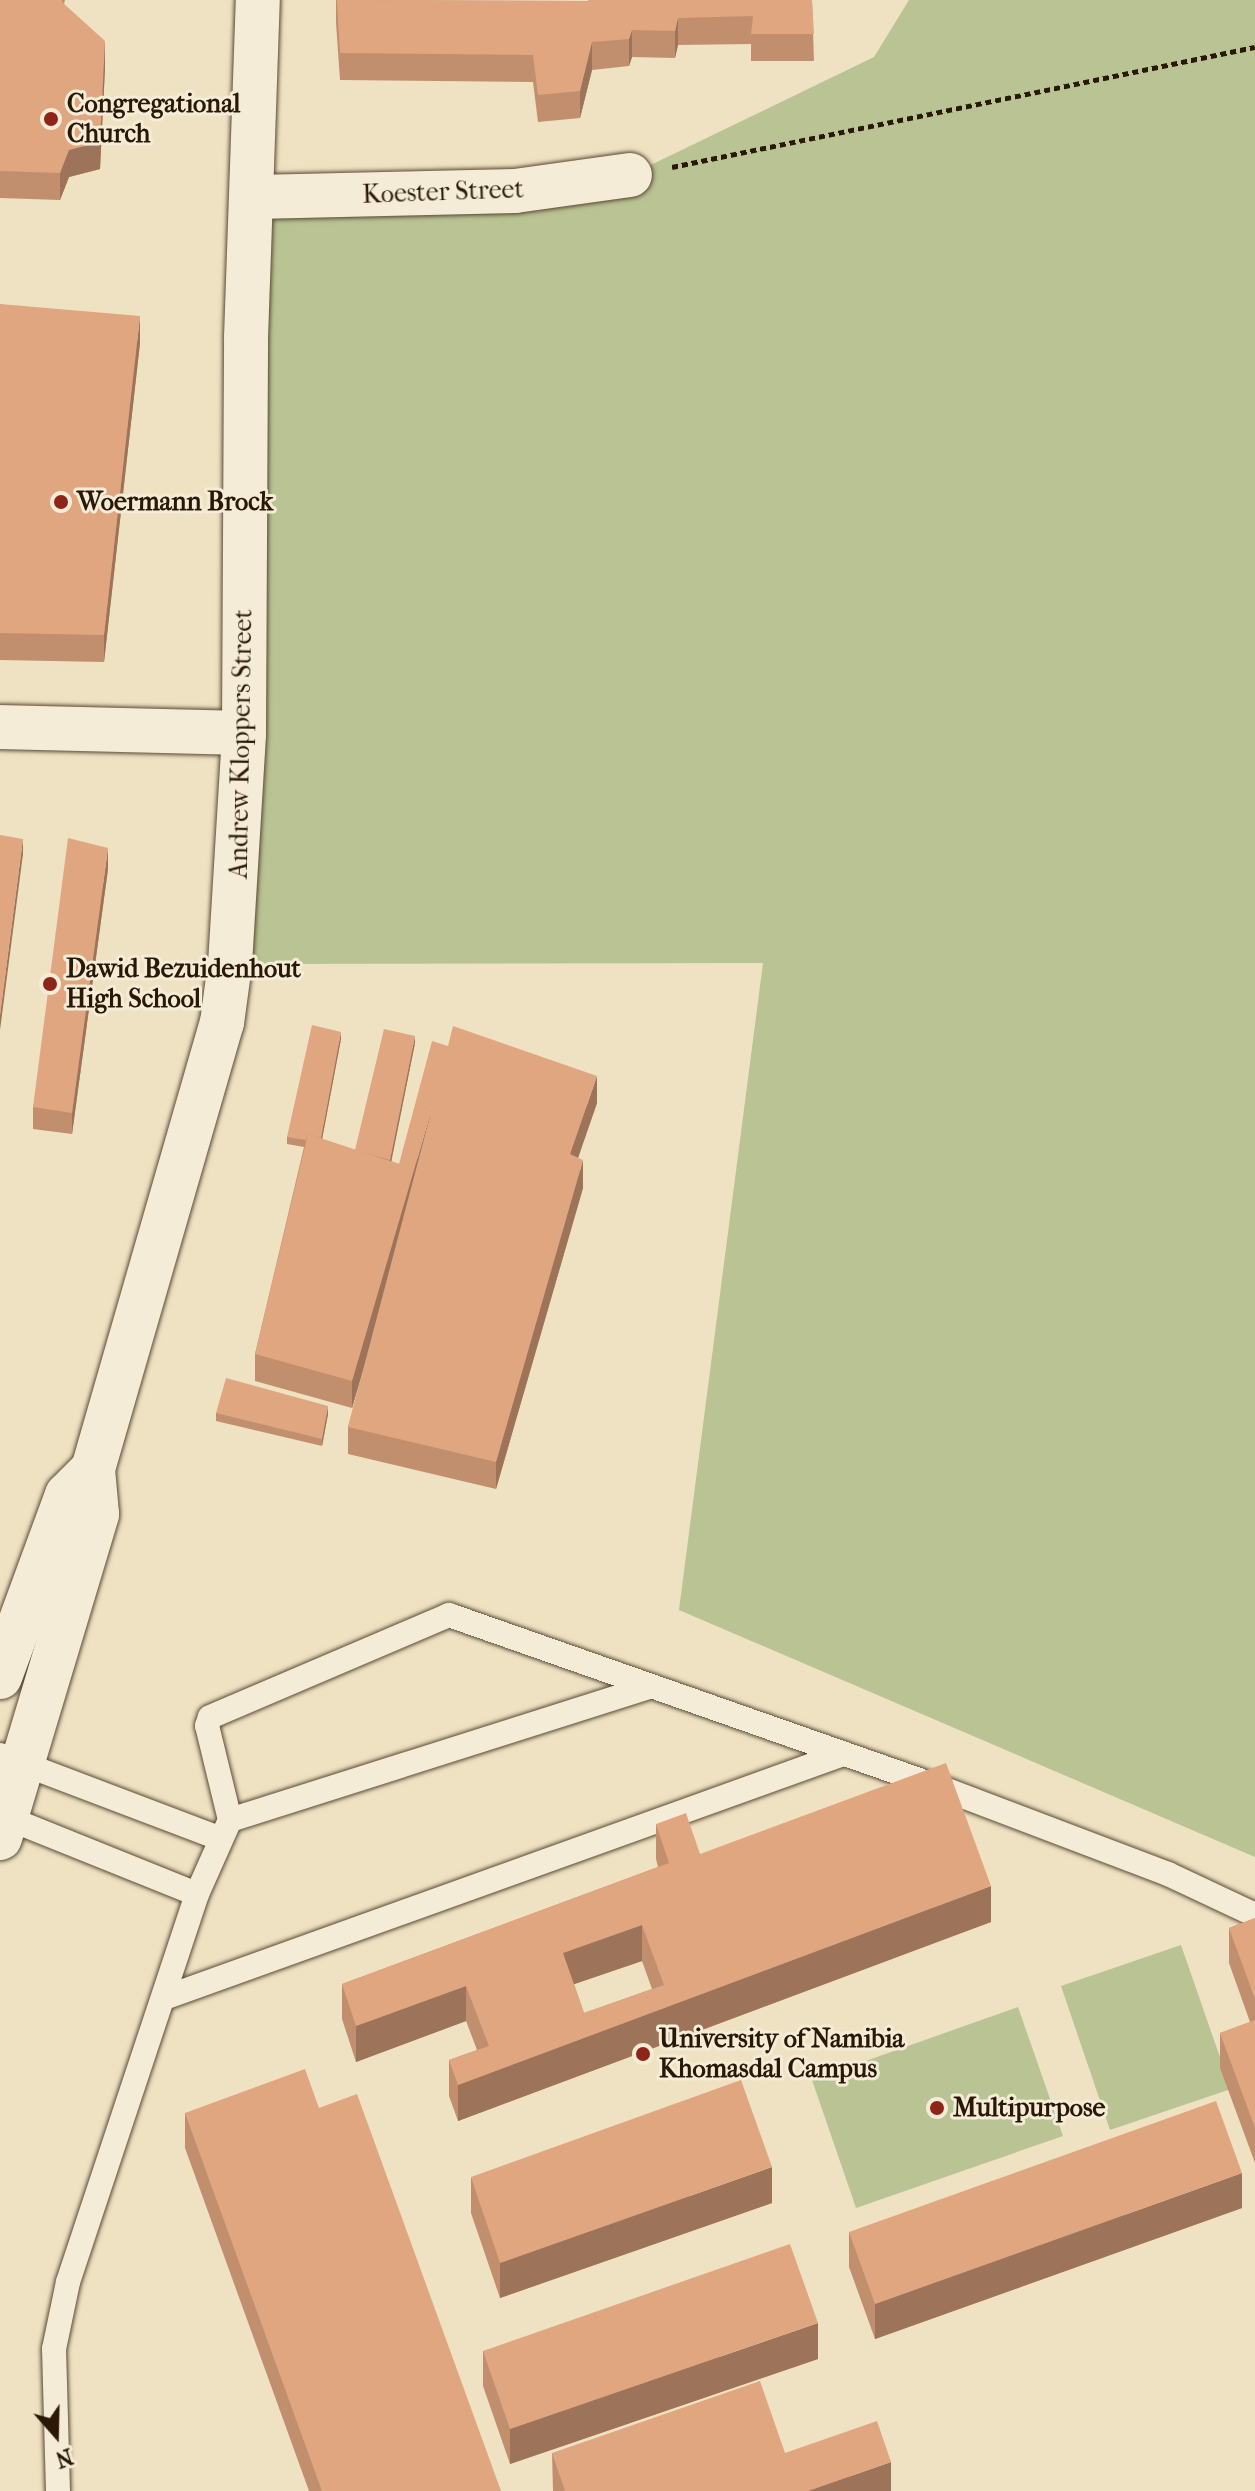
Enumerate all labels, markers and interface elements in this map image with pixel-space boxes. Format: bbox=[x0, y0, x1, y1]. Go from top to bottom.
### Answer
place label: Congregational Church bbox=[67, 88, 240, 150]
marker: Congregational Church bbox=[42, 110, 60, 128]
street label: Koester Street bbox=[362, 174, 524, 210]
place label: Woermann Brock bbox=[77, 486, 273, 518]
marker: Woermann Brock bbox=[52, 493, 70, 511]
street label: Andrew Kloppers Street bbox=[223, 609, 259, 879]
place label: Dawid Bezuidenhout High School bbox=[66, 953, 301, 1014]
marker: Dawid Bezuidenhout High School bbox=[41, 975, 59, 993]
place label: University of Namibia Khomasdal Campus bbox=[659, 2023, 904, 2084]
marker: University of Namibia Khomasdal Campus bbox=[634, 2045, 652, 2063]
place label: Multipurpose bbox=[953, 2092, 1105, 2124]
marker: Multipurpose bbox=[928, 2099, 946, 2117]
north arrow bbox=[16, 2395, 96, 2475]
text: N bbox=[52, 2442, 77, 2473]

